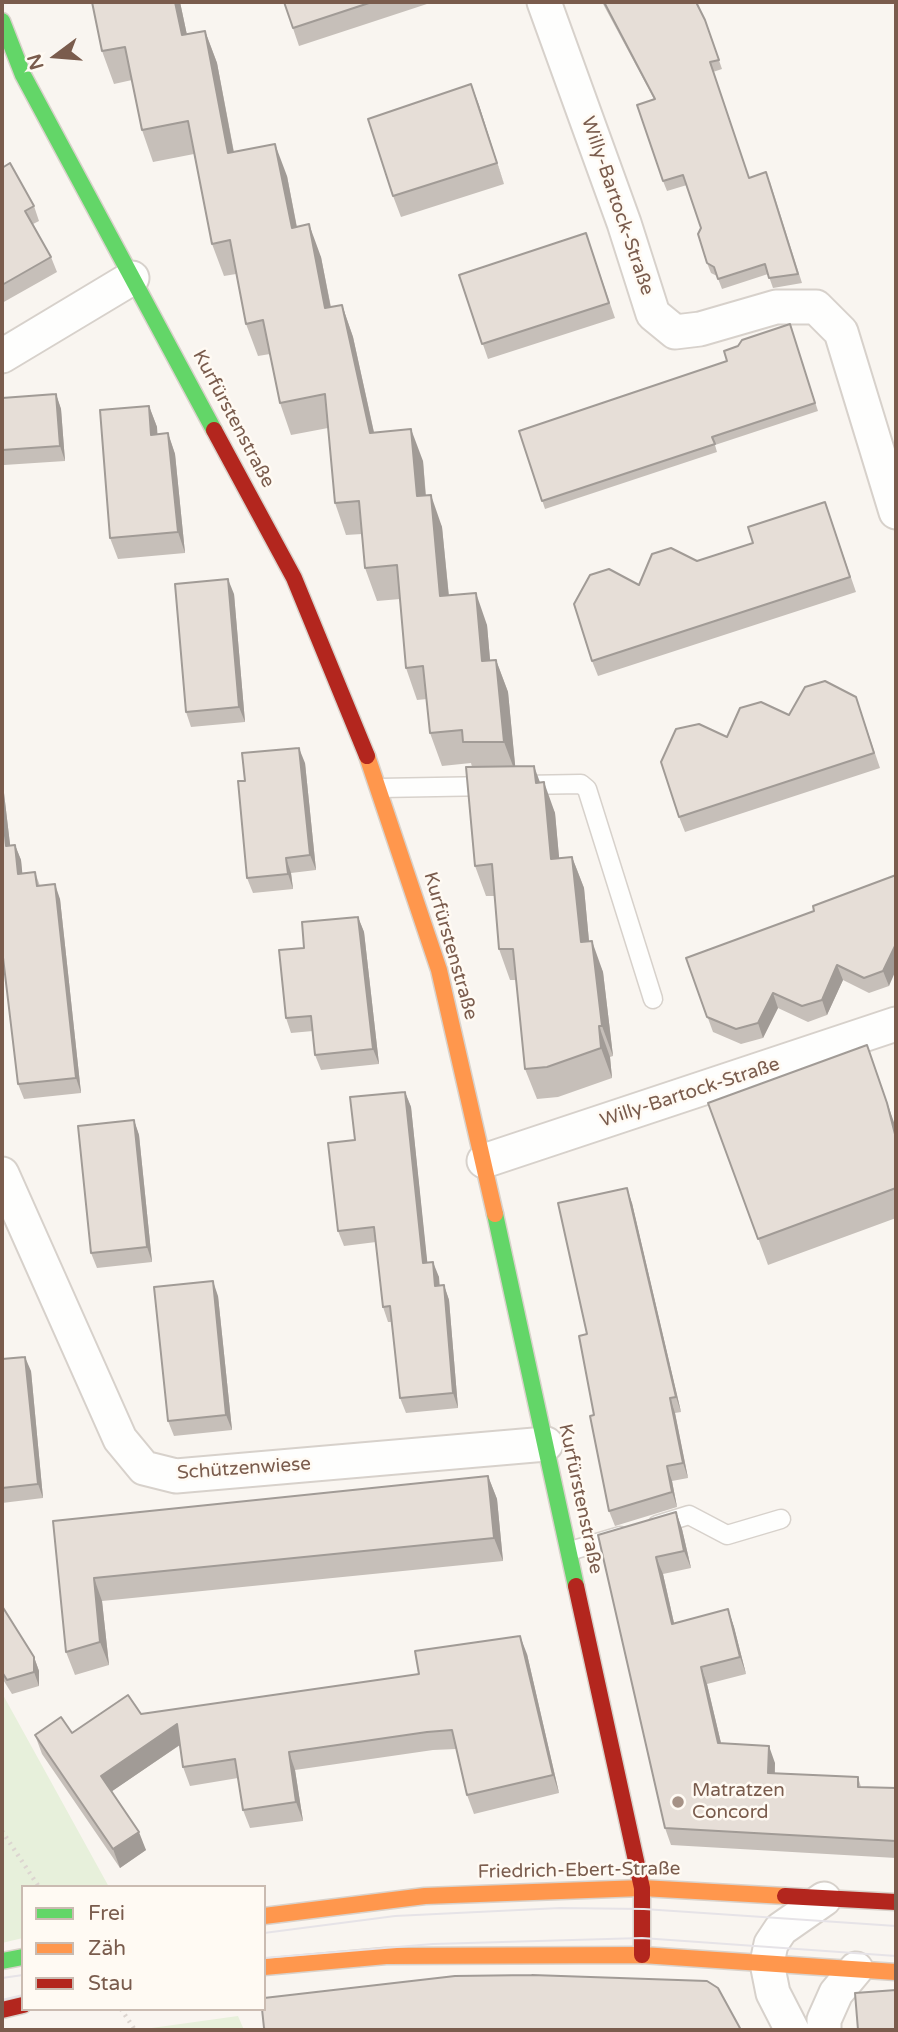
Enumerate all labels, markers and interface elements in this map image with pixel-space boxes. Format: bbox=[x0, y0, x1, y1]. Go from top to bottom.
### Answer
north arrow bbox=[21, 21, 91, 91]
text: N bbox=[23, 51, 48, 72]
street label: Willy-Bartock-Straße bbox=[576, 114, 658, 298]
street label: Kurfürstenstraße bbox=[187, 346, 279, 492]
street label: Kurfürstenstraße bbox=[418, 869, 482, 1023]
street label: Willy-Bartock-Straße bbox=[597, 1053, 783, 1133]
street label: Kurfürstenstraße bbox=[553, 1422, 607, 1576]
street label: Schützenwiese bbox=[176, 1453, 312, 1485]
place label: Matratzen Concord bbox=[692, 1780, 785, 1824]
marker: Matratzen Concord bbox=[670, 1794, 686, 1810]
street label: Friedrich-Ebert-Straße bbox=[477, 1858, 681, 1884]
legend bbox=[21, 1885, 266, 2011]
text: Frei bbox=[88, 1901, 125, 1926]
text: Zäh bbox=[88, 1936, 126, 1961]
text: Stau bbox=[88, 1971, 133, 1996]

